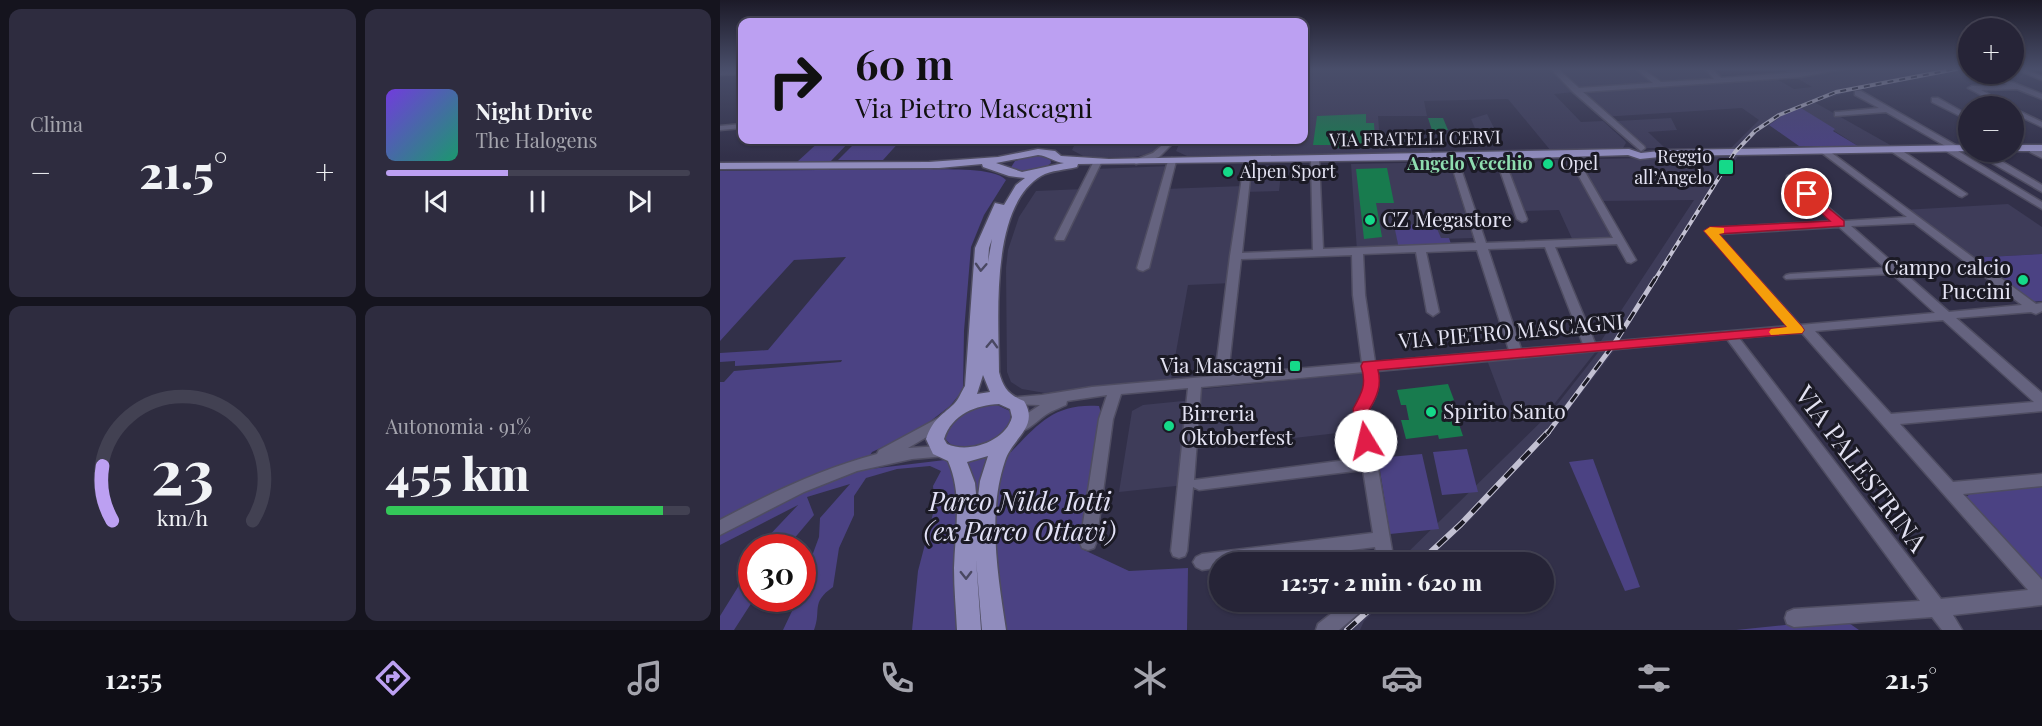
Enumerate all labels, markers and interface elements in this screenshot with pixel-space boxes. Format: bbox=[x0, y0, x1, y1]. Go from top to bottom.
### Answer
map controls bbox=[1958, 18, 2024, 162]
button: + bbox=[1958, 18, 2024, 84]
text: 60 m bbox=[855, 35, 953, 91]
icon: right bbox=[756, 42, 834, 120]
text: Via Pietro Mascagni bbox=[855, 89, 1093, 125]
text: Night Drive bbox=[476, 96, 593, 126]
button: − bbox=[1958, 96, 2024, 162]
text: Clima bbox=[30, 110, 83, 137]
street label: VIA FRATELLI CERVI bbox=[1328, 125, 1501, 152]
text: The Halogens bbox=[476, 126, 598, 153]
text: 21.5° bbox=[139, 140, 227, 200]
place label: Reggio all’Angelo bbox=[1634, 144, 1712, 189]
text: − bbox=[30, 149, 51, 193]
text: + bbox=[315, 149, 334, 193]
district label: Angelo Vecchio bbox=[1406, 151, 1533, 175]
place label: Opel bbox=[1560, 151, 1598, 175]
marker: Opel bbox=[1541, 157, 1555, 171]
marker: Reggio all’Angelo bbox=[1717, 158, 1735, 176]
place label: Alpen Sport bbox=[1239, 159, 1336, 183]
marker: Alpen Sport bbox=[1221, 165, 1235, 179]
pin bbox=[1781, 168, 1832, 219]
icon: arrive bbox=[1790, 177, 1823, 210]
icon: previous bbox=[420, 185, 453, 218]
icon: pause bbox=[521, 185, 554, 218]
icon: next bbox=[623, 185, 656, 218]
place label: CZ Megastore bbox=[1382, 204, 1512, 232]
marker: CZ Megastore bbox=[1363, 213, 1377, 227]
place label: Campo calcio Puccini bbox=[1884, 252, 2011, 304]
one-way arrow bbox=[974, 263, 987, 272]
marker: Campo calcio Puccini bbox=[2016, 273, 2030, 287]
street label: VIA PIETRO MASCAGNI bbox=[1396, 306, 1624, 354]
one-way arrow bbox=[985, 339, 998, 348]
place label: Via Mascagni bbox=[1159, 350, 1283, 378]
marker: Via Mascagni bbox=[1288, 359, 1302, 373]
street label: VIA PALESTRINA bbox=[1788, 377, 1937, 559]
place label: Spirito Santo bbox=[1443, 396, 1566, 424]
place label: Birreria Oktoberfest bbox=[1181, 398, 1293, 450]
marker: Spirito Santo bbox=[1424, 405, 1438, 419]
position arrow bbox=[1334, 409, 1398, 473]
text: Autonomia · 91% bbox=[386, 412, 531, 439]
marker: Birreria Oktoberfest bbox=[1162, 419, 1176, 433]
text: 23 bbox=[151, 427, 214, 511]
text: 455 km bbox=[386, 442, 529, 502]
park label: Parco Nilde Iotti (ex Parco Ottavi) bbox=[924, 483, 1116, 548]
text: km/h bbox=[157, 503, 208, 531]
speed limit sign: 30 bbox=[738, 534, 816, 612]
text: 12:57 · 2 min · 620 m bbox=[1281, 567, 1482, 597]
one-way arrow bbox=[960, 571, 972, 580]
icon: directions bbox=[372, 657, 414, 699]
icon: music bbox=[624, 657, 666, 699]
icon: phone bbox=[876, 657, 918, 699]
icon: climate bbox=[1129, 657, 1171, 699]
icon: car bbox=[1381, 657, 1423, 699]
icon: filters bbox=[1633, 657, 1675, 699]
text: 12:55 bbox=[105, 660, 162, 696]
text: 21.5° bbox=[1885, 660, 1937, 696]

